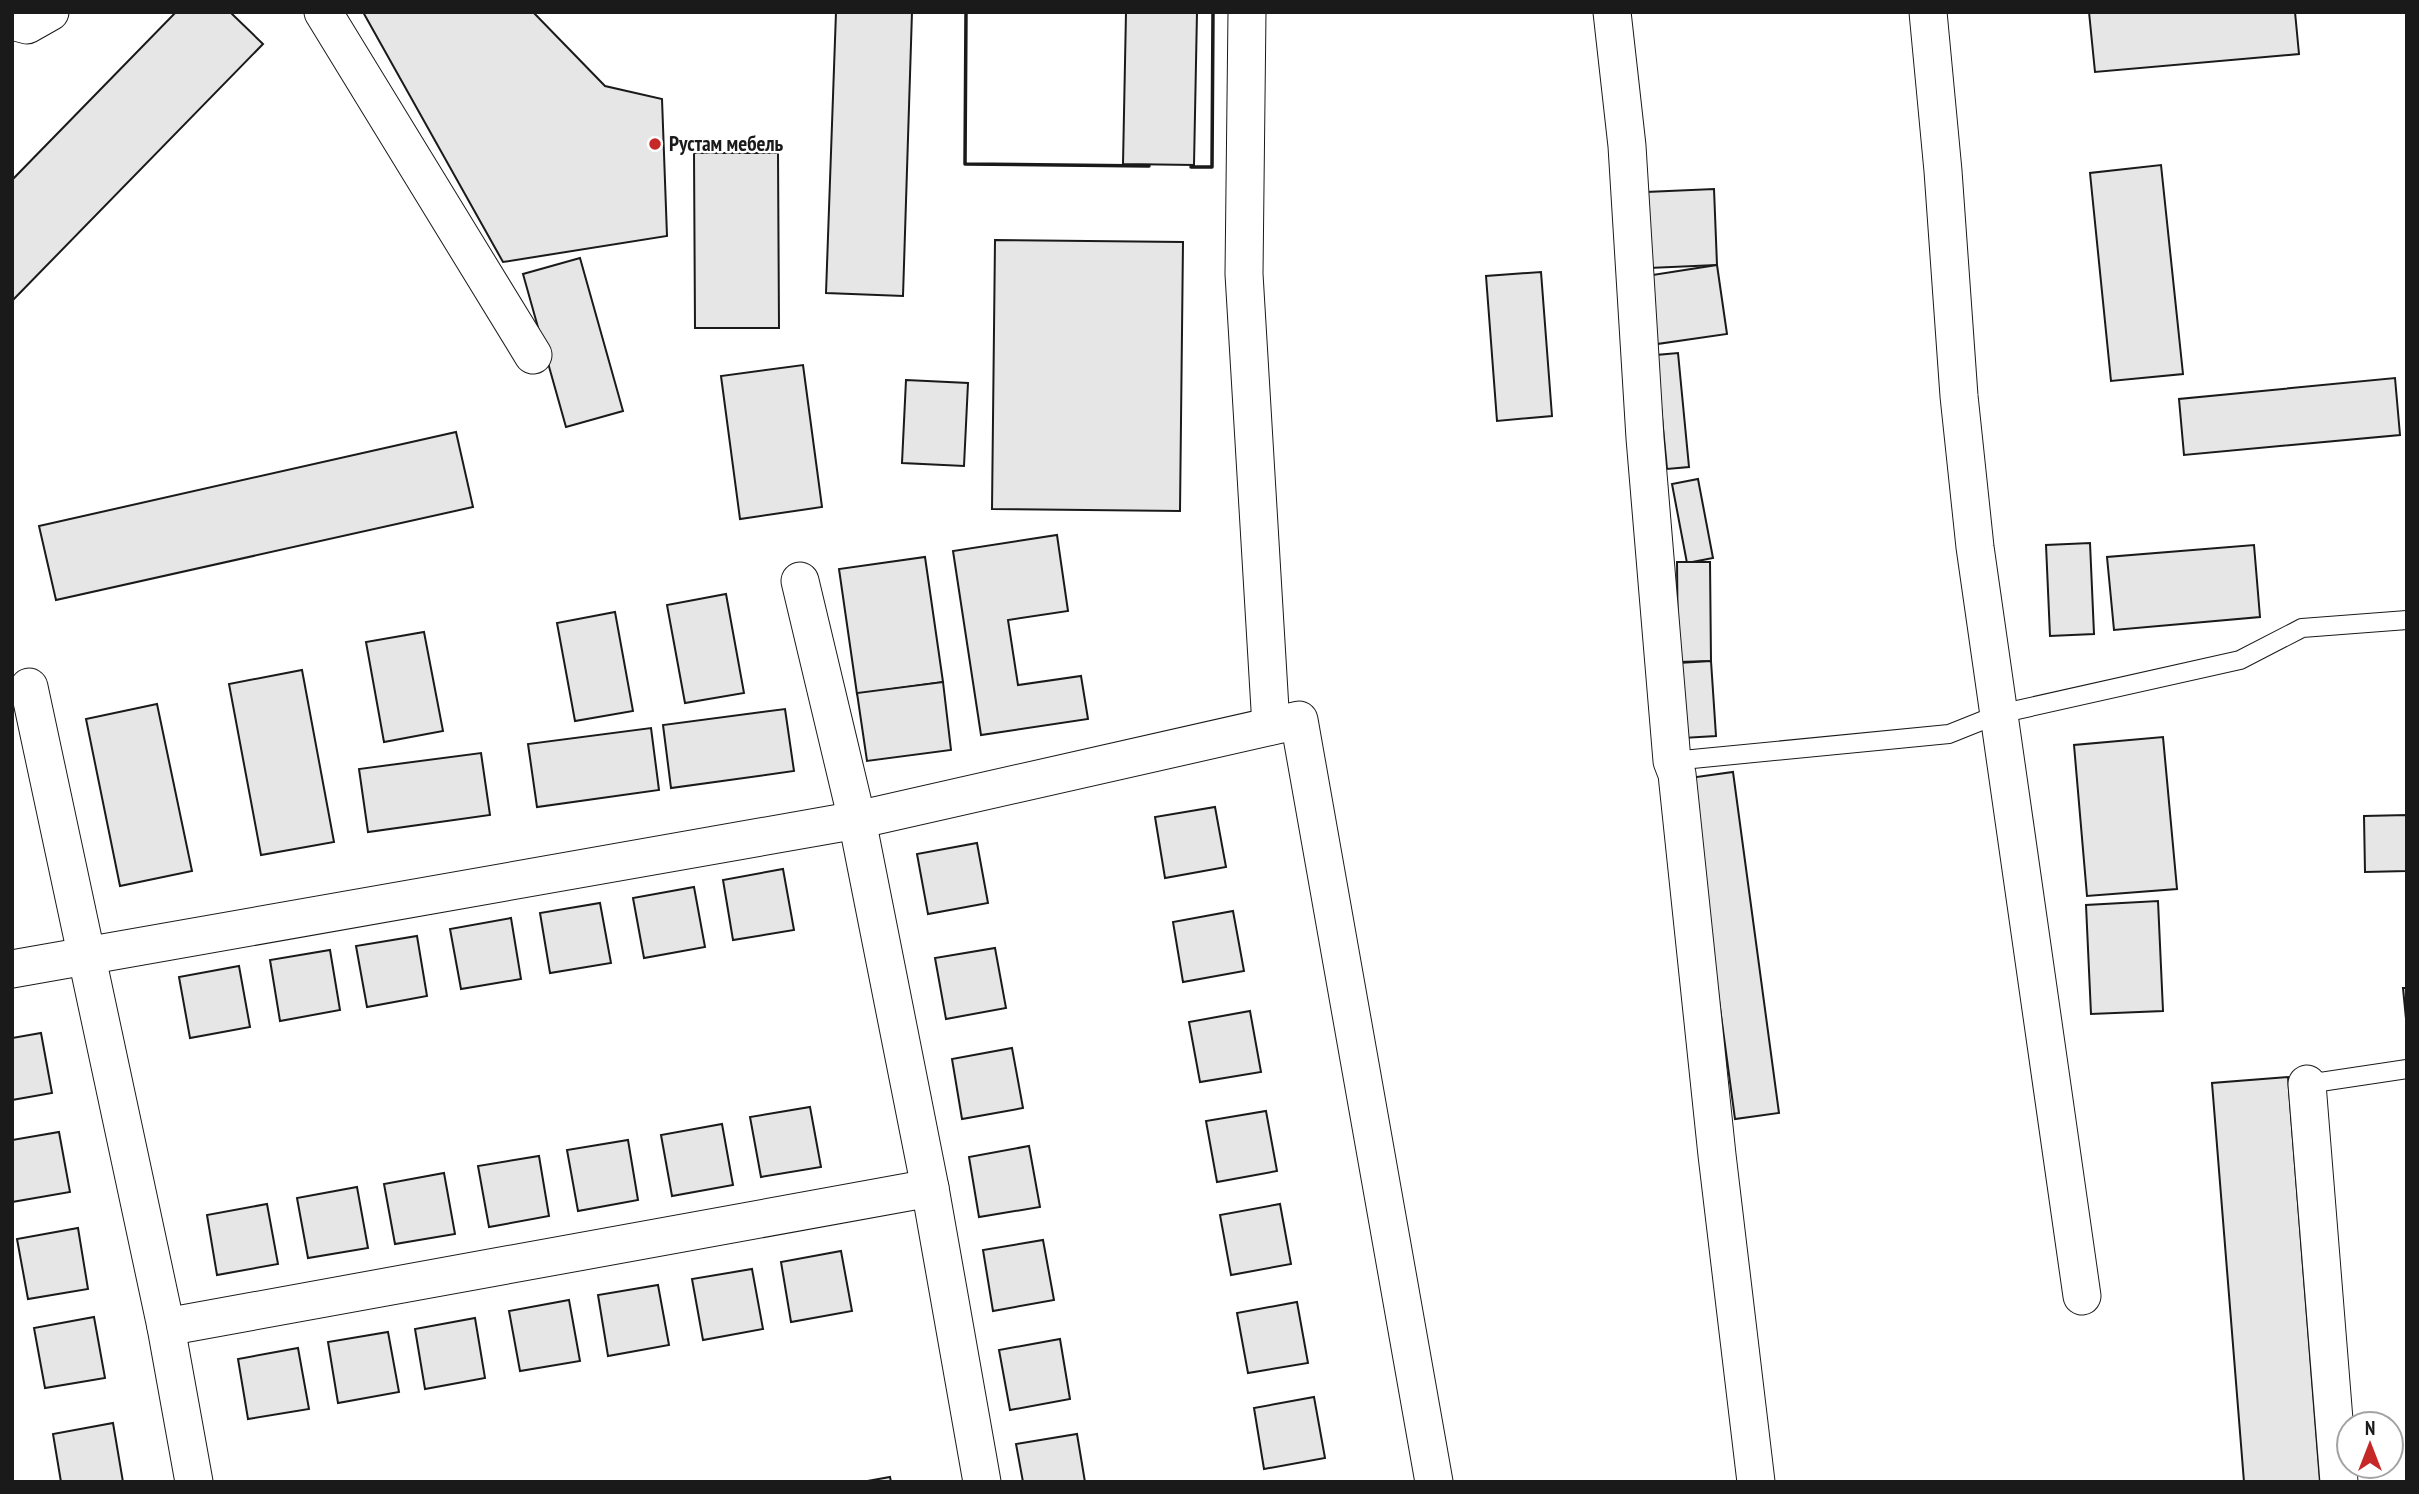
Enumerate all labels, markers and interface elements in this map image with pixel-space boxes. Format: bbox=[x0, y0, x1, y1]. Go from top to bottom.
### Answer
place label: Рустам мебель bbox=[669, 130, 783, 157]
marker: Рустам мебель bbox=[647, 136, 663, 152]
north arrow bbox=[2335, 1410, 2405, 1480]
text: N bbox=[2365, 1416, 2375, 1440]

